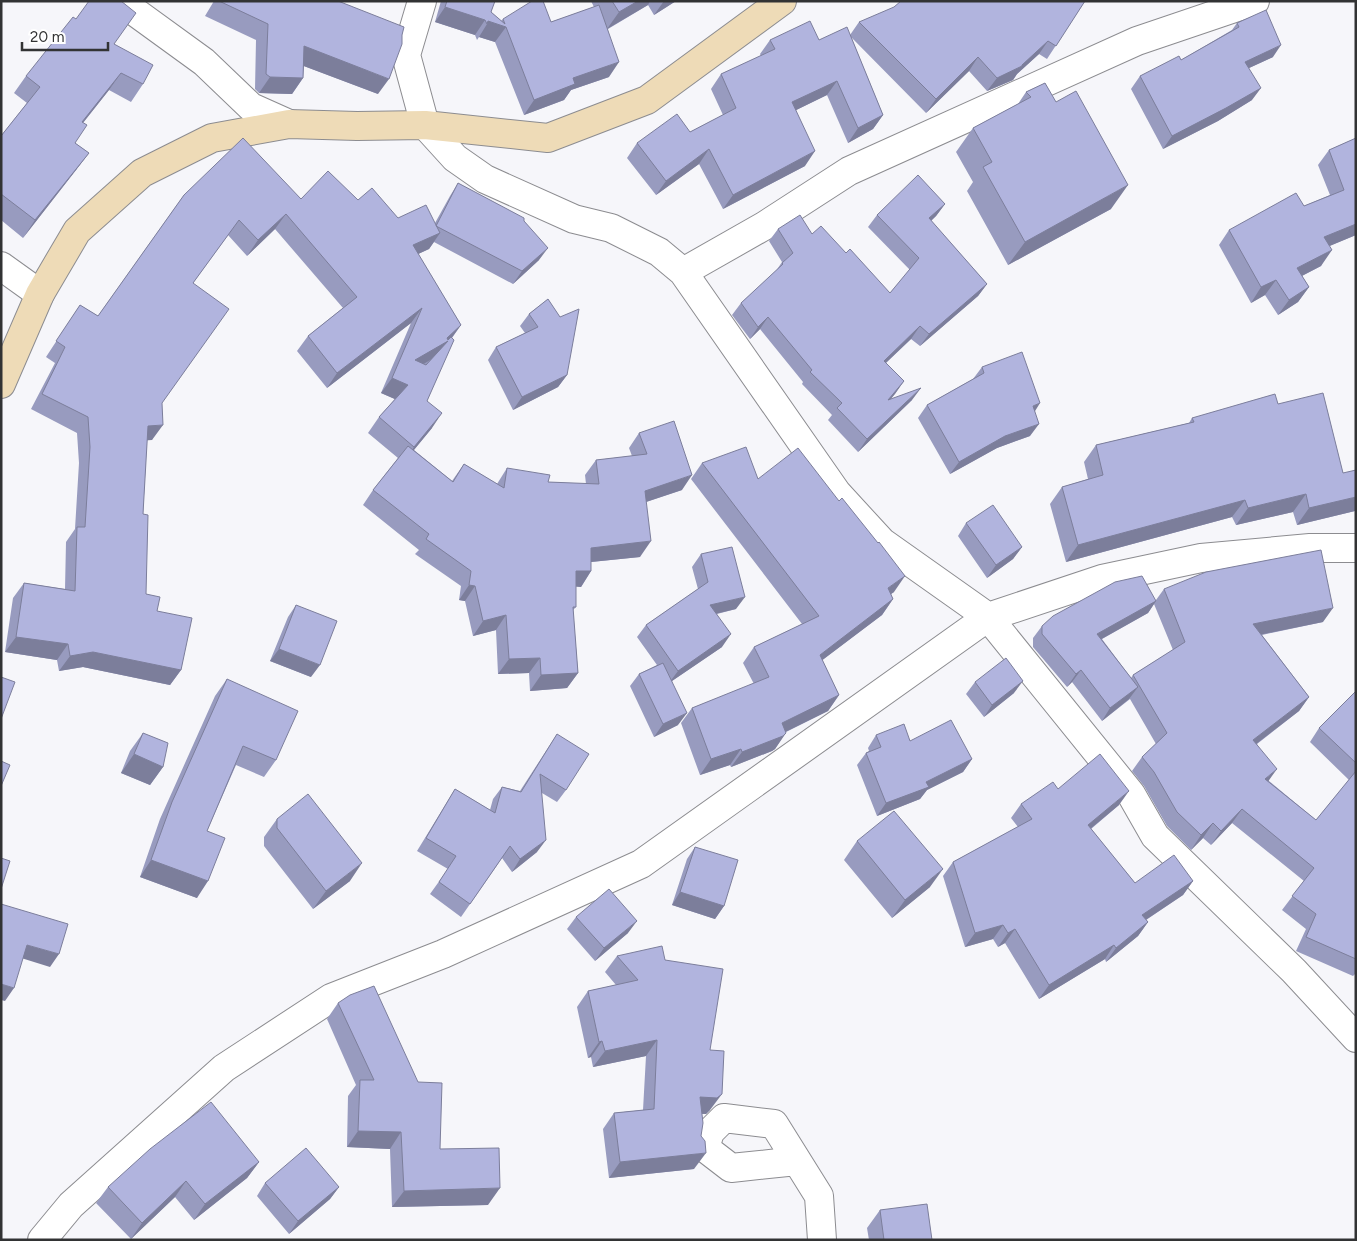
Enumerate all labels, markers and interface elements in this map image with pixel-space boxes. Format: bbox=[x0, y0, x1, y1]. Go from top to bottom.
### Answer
scale bar bbox=[22, 20, 109, 52]
text: 20 m bbox=[30, 28, 64, 46]

